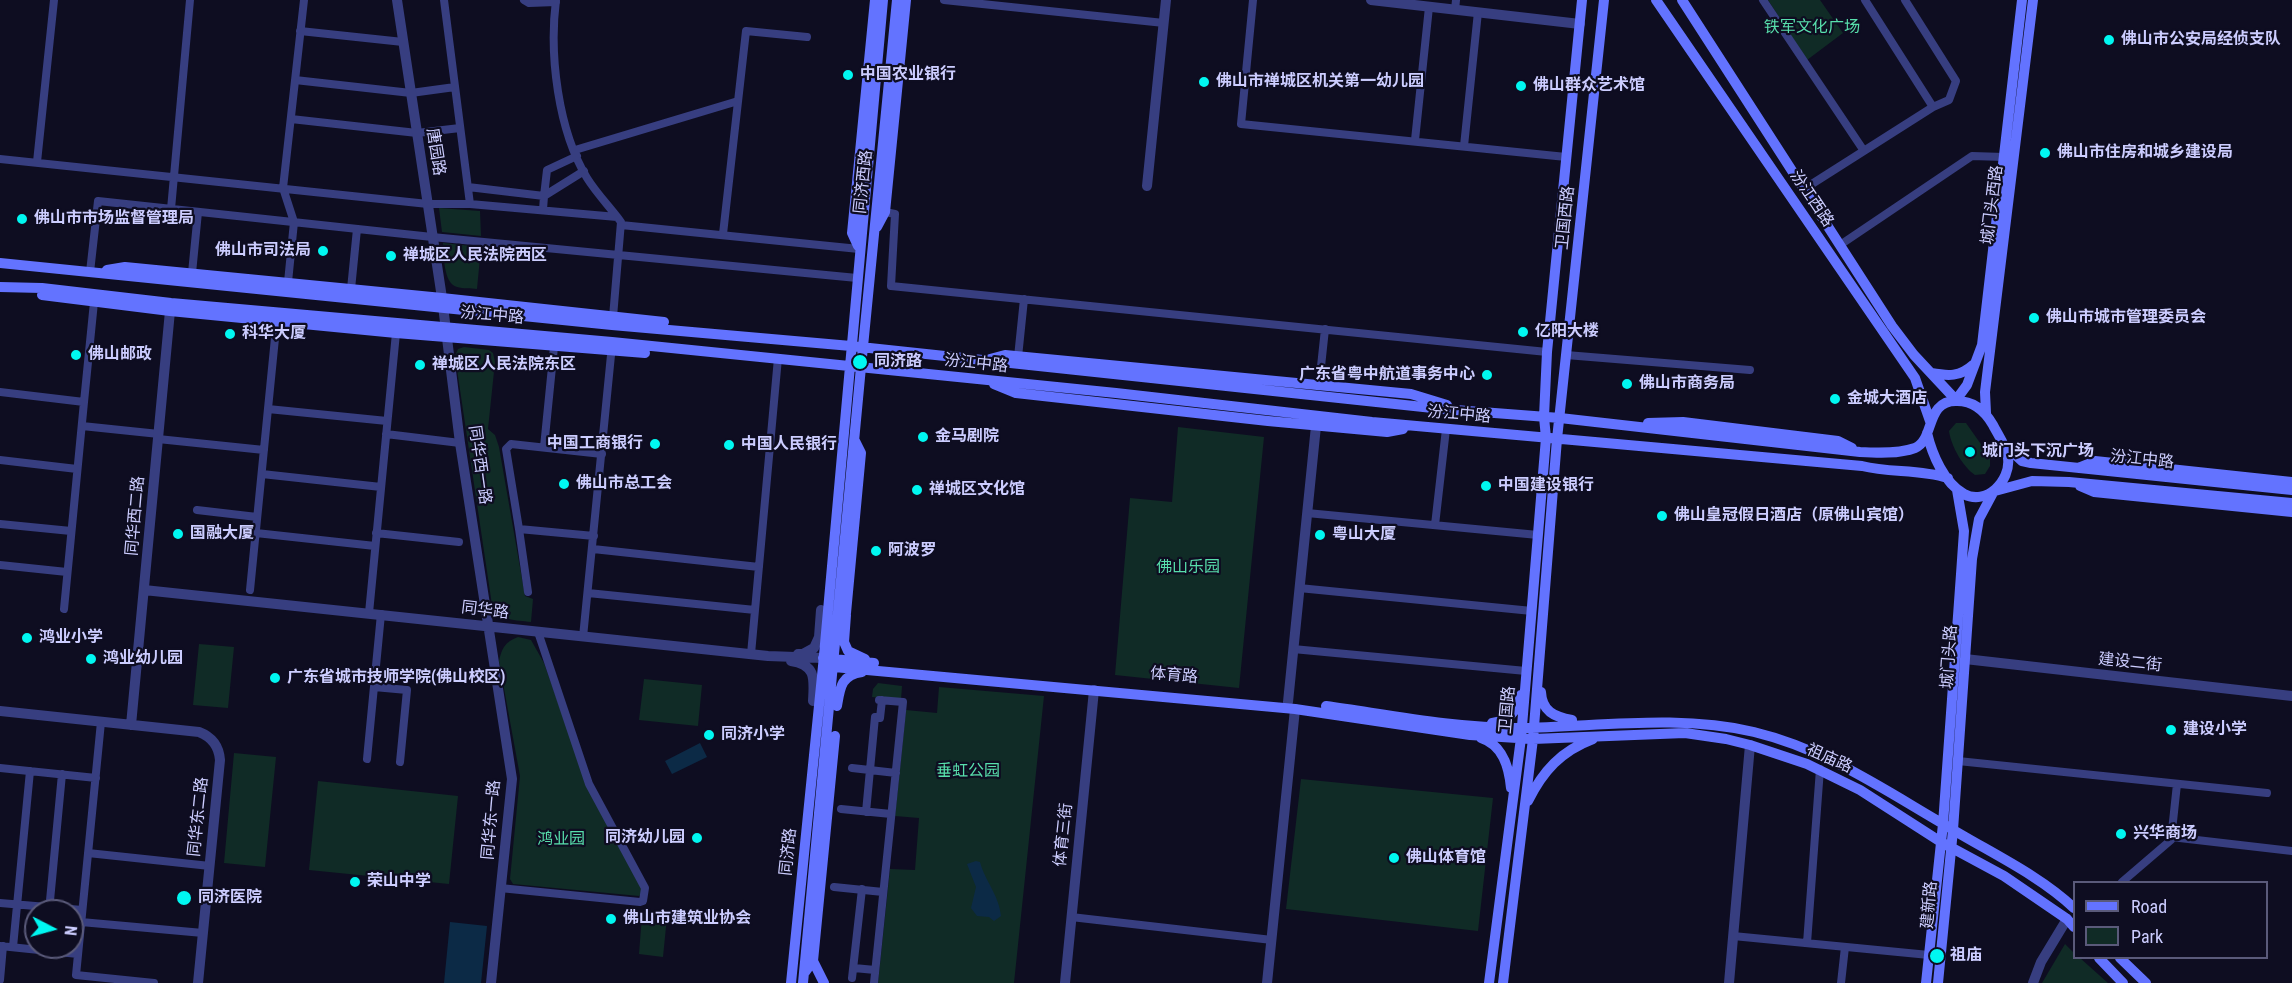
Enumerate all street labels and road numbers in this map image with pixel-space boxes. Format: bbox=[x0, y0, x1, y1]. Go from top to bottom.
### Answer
street label: 唐园路 bbox=[422, 127, 448, 177]
street label: 同济西路 bbox=[851, 149, 877, 215]
street label: 城门头西路 bbox=[1979, 164, 2007, 246]
street label: 汾江西路 bbox=[1785, 167, 1837, 231]
street label: 卫国西路 bbox=[1553, 185, 1579, 251]
street label: 汾江中路 bbox=[459, 304, 525, 328]
street label: 汾江中路 bbox=[943, 351, 1009, 377]
street label: 汾江中路 bbox=[1426, 403, 1492, 427]
street label: 同华西一路 bbox=[464, 424, 494, 506]
street label: 汾江中路 bbox=[2109, 447, 2175, 473]
street label: 同华西二路 bbox=[123, 475, 149, 557]
street label: 同华路 bbox=[460, 599, 510, 623]
street label: 城门头路 bbox=[1938, 624, 1962, 690]
street label: 建设二街 bbox=[2097, 650, 2163, 676]
street label: 体育路 bbox=[1149, 664, 1199, 688]
street label: 卫国路 bbox=[1496, 685, 1520, 735]
street label: 祖庙路 bbox=[1803, 740, 1855, 778]
street label: 同华东二路 bbox=[185, 776, 213, 858]
street label: 同华东一路 bbox=[479, 779, 505, 861]
street label: 体育三街 bbox=[1051, 802, 1077, 868]
street label: 同济路 bbox=[777, 827, 801, 877]
street label: 建新路 bbox=[1918, 880, 1942, 930]

